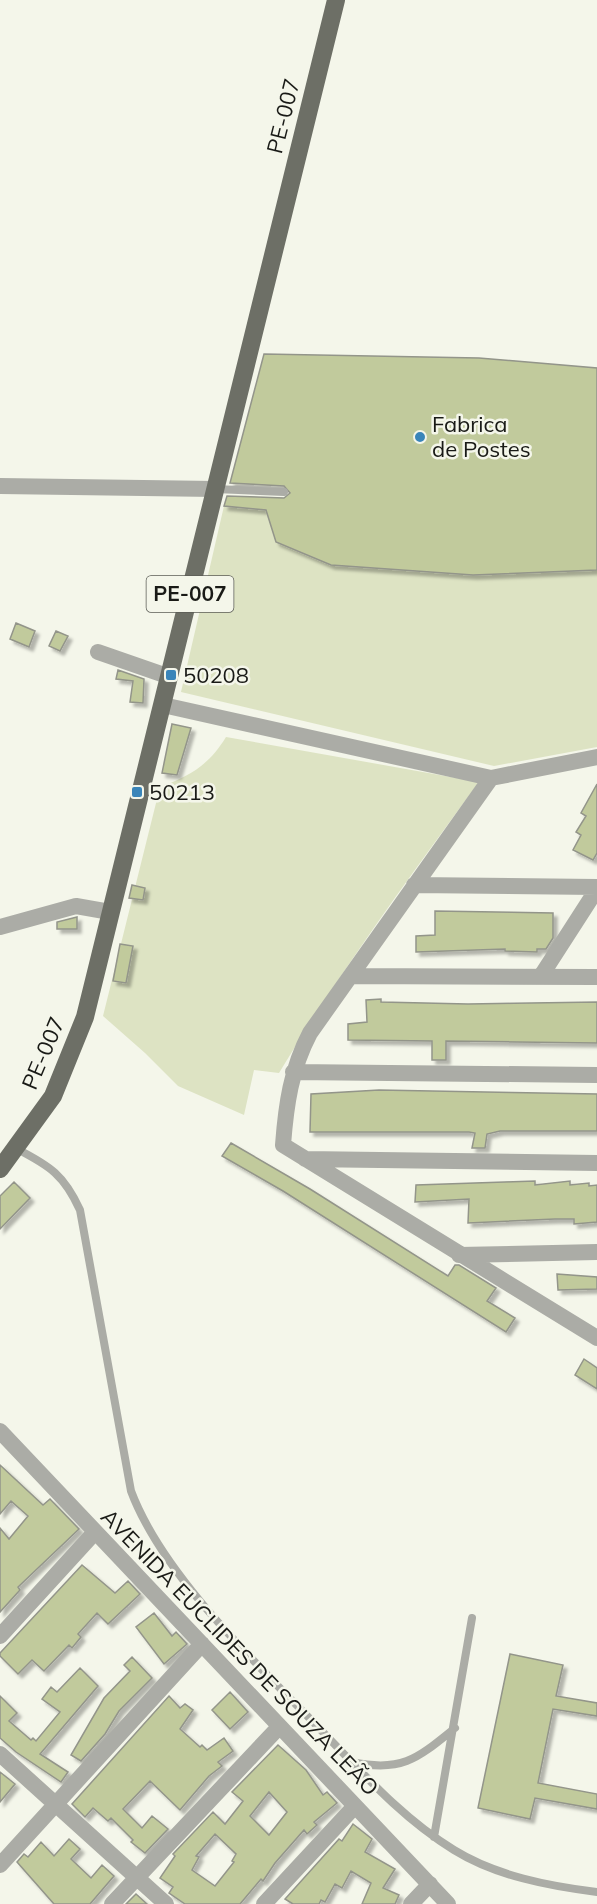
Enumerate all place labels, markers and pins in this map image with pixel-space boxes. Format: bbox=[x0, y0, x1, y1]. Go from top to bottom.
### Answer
place label: Fabrica de Postes bbox=[432, 410, 531, 463]
marker: Fabrica de Postes bbox=[413, 430, 427, 444]
place label: 50208 bbox=[183, 661, 249, 689]
marker: 50208 bbox=[164, 668, 178, 682]
place label: 50213 bbox=[149, 778, 215, 806]
marker: 50213 bbox=[130, 785, 144, 799]

